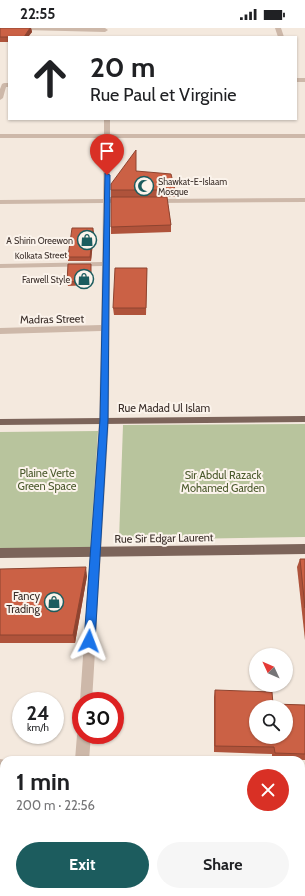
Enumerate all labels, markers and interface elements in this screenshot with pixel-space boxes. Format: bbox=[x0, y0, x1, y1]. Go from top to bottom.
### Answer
text: 22:55 bbox=[20, 5, 55, 23]
text: 20 m bbox=[90, 50, 155, 84]
icon: ahead bbox=[24, 52, 76, 104]
text: Rue Paul et Virginie bbox=[90, 84, 236, 106]
pin bbox=[90, 134, 124, 175]
icon: arrive bbox=[96, 140, 118, 162]
mosque icon: Shawkat-E-Islaam Mosque bbox=[133, 175, 155, 197]
place label: Shawkat-E-Islaam Mosque bbox=[158, 176, 227, 197]
shop icon: A Shirin Oreewon bbox=[76, 229, 98, 251]
place label: A Shirin Oreewon bbox=[6, 235, 73, 246]
street label: Kolkata Street bbox=[15, 249, 67, 261]
shop icon: Farwell Style bbox=[73, 268, 95, 290]
place label: Farwell Style bbox=[22, 274, 70, 285]
street label: Madras Street bbox=[20, 311, 85, 327]
street label: Rue Madad Ul Islam bbox=[118, 401, 210, 415]
park label: Plaine Verte Green Space bbox=[18, 466, 77, 493]
park label: Sir Abdul Razack Mohamed Garden bbox=[181, 468, 265, 495]
street label: Rue Sir Edgar Laurent bbox=[114, 530, 214, 546]
place label: Fancy Trading bbox=[6, 589, 41, 616]
shop icon: Fancy Trading bbox=[43, 591, 65, 613]
position arrow bbox=[68, 620, 110, 662]
north arrow bbox=[249, 648, 293, 692]
map controls bbox=[249, 648, 293, 744]
speed limit sign: 30 bbox=[72, 692, 124, 744]
button: search bbox=[249, 700, 293, 744]
text: 24 bbox=[27, 701, 50, 725]
text: km/h bbox=[27, 721, 49, 734]
text: 1 min bbox=[16, 767, 70, 796]
button: close bbox=[247, 769, 289, 811]
text: 200 m · 22:56 bbox=[16, 797, 95, 813]
button: Exit bbox=[16, 842, 149, 888]
button: Share bbox=[157, 842, 289, 888]

